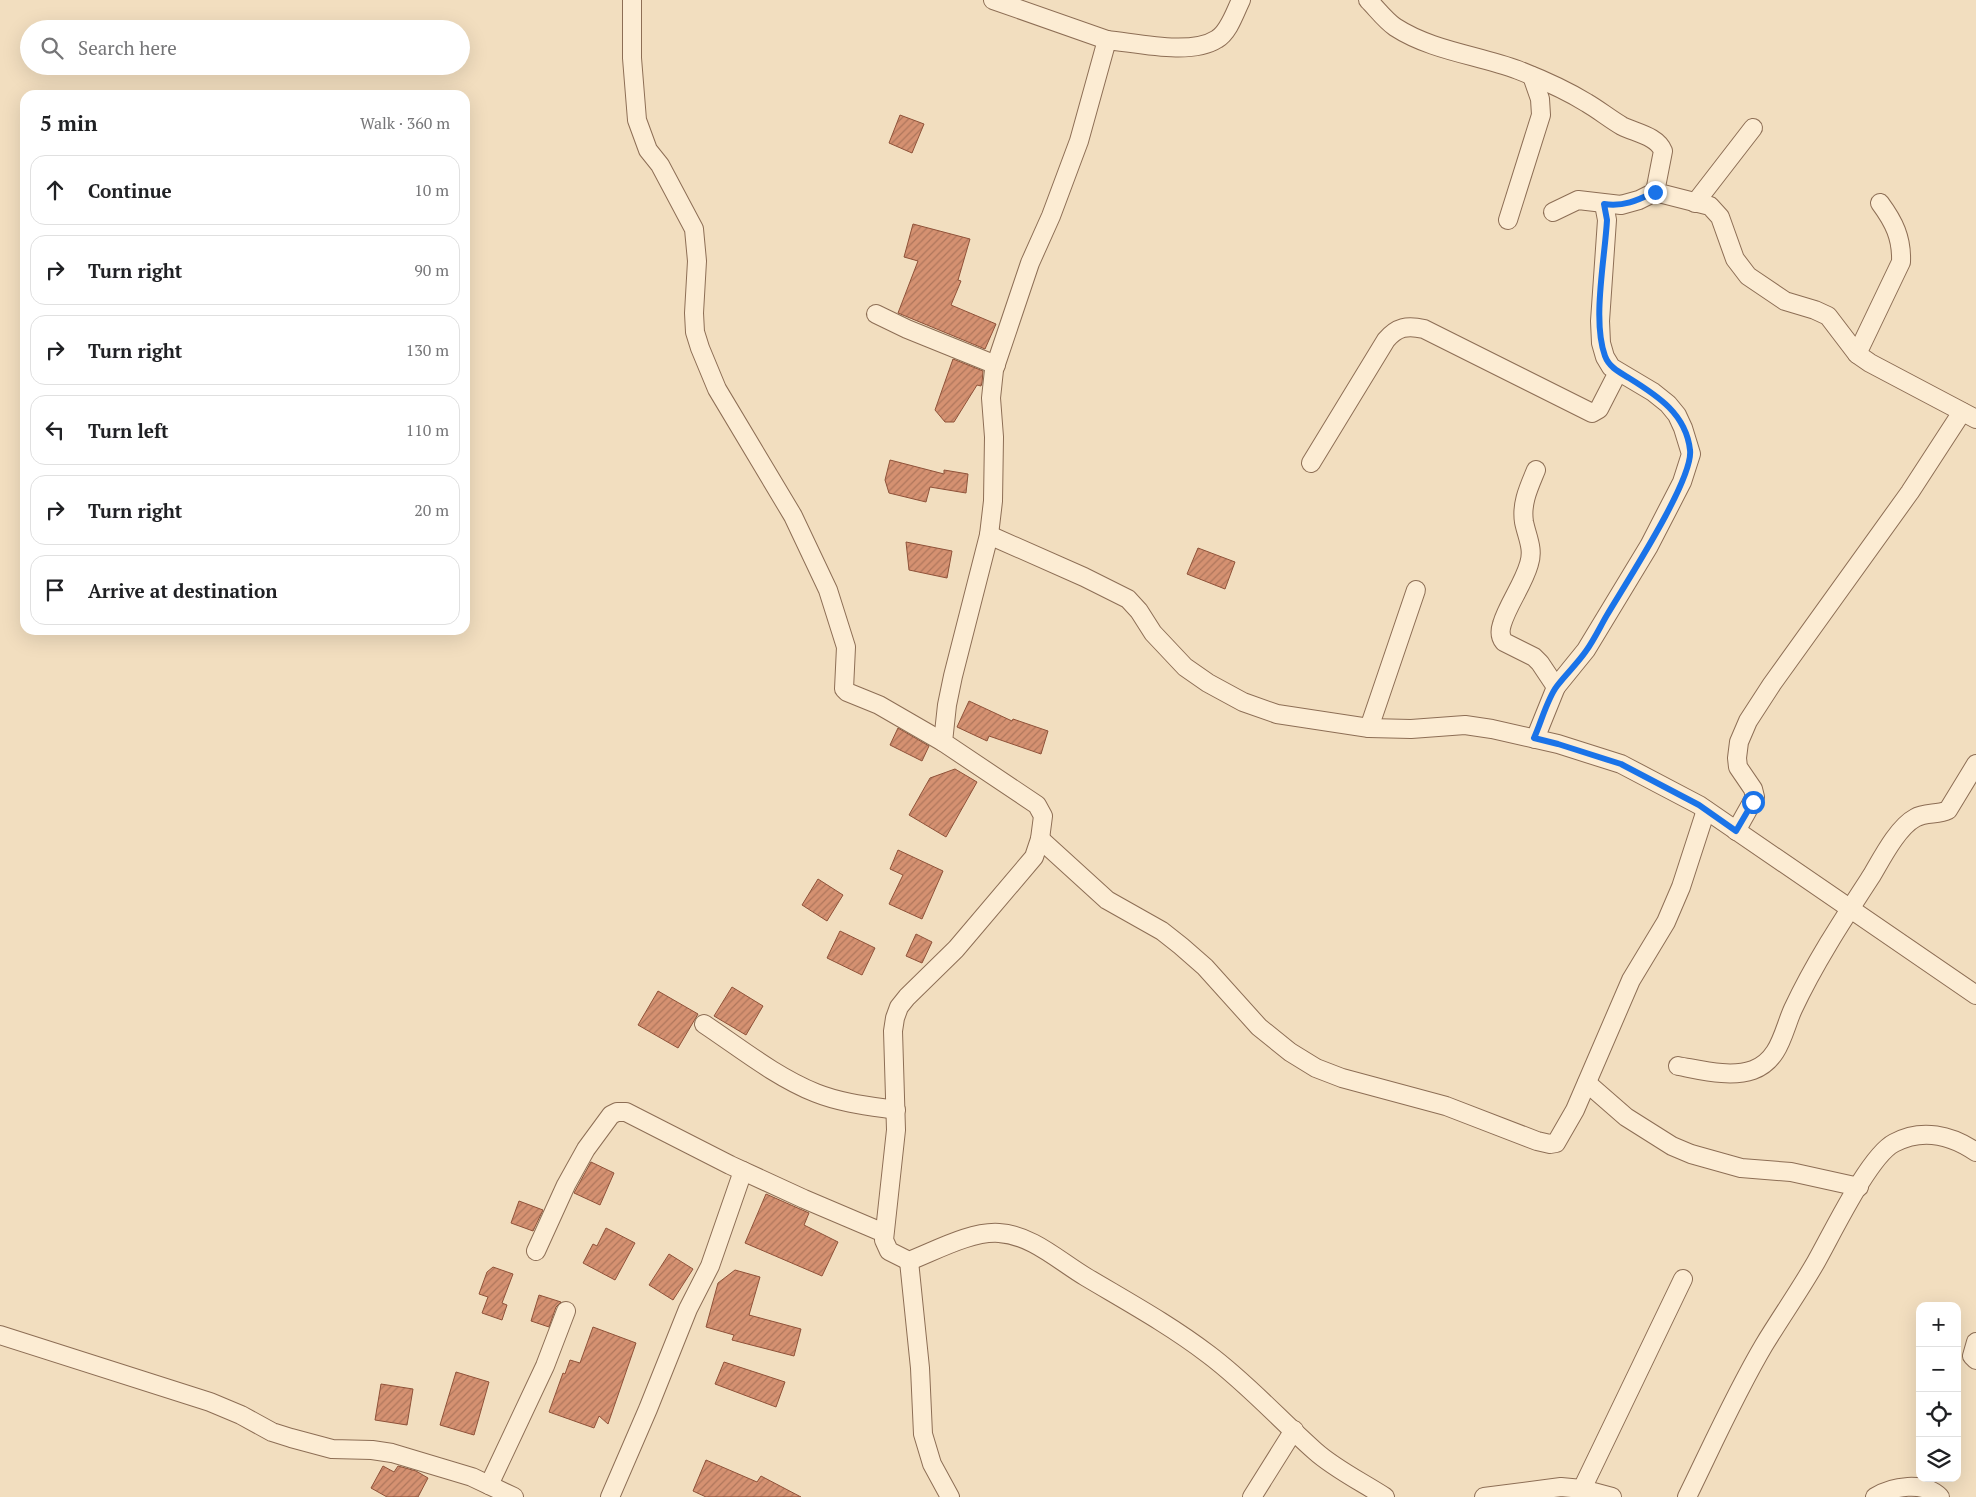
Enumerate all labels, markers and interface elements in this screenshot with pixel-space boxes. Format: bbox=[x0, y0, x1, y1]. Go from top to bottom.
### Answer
search box bbox=[20, 20, 470, 75]
icon: search bbox=[38, 34, 66, 62]
text: Search here bbox=[78, 35, 177, 60]
text: 5 min bbox=[40, 109, 97, 137]
text: Walk · 360 m bbox=[360, 112, 450, 134]
icon: ahead bbox=[41, 176, 69, 204]
text: Continue bbox=[88, 178, 172, 203]
text: 10 m bbox=[414, 179, 449, 201]
route end bbox=[1644, 181, 1667, 204]
icon: right bbox=[41, 256, 69, 284]
text: Turn right bbox=[88, 258, 182, 283]
text: 90 m bbox=[414, 259, 449, 281]
icon: right bbox=[41, 336, 69, 364]
text: Turn right bbox=[88, 338, 182, 363]
text: 130 m bbox=[406, 339, 449, 361]
icon: left bbox=[41, 416, 69, 444]
text: Turn left bbox=[88, 418, 169, 443]
text: 110 m bbox=[406, 419, 449, 441]
icon: right bbox=[41, 496, 69, 524]
text: Turn right bbox=[88, 498, 182, 523]
text: 20 m bbox=[414, 499, 449, 521]
icon: arrive bbox=[41, 576, 69, 604]
text: Arrive at destination bbox=[88, 578, 277, 603]
route start bbox=[1742, 791, 1765, 814]
map controls bbox=[1916, 1302, 1961, 1482]
button: + bbox=[1916, 1302, 1961, 1347]
button: − bbox=[1916, 1347, 1961, 1392]
button: locate bbox=[1916, 1392, 1961, 1437]
button: layers bbox=[1916, 1437, 1961, 1482]

